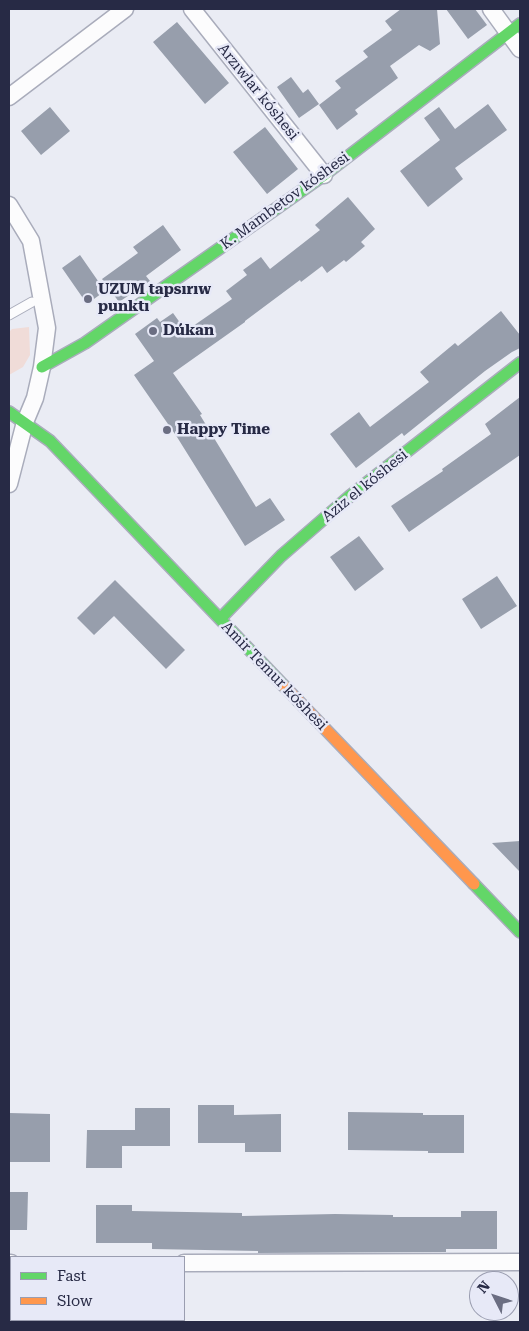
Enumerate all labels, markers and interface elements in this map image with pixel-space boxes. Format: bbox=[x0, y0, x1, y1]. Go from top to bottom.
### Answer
street label: Arzıwlar kóshesi bbox=[214, 40, 302, 144]
street label: K. Mambetov kóshesi bbox=[217, 148, 353, 254]
place label: UZUM tapsırıw punktı bbox=[98, 281, 211, 316]
marker: UZUM tapsırıw punktı bbox=[82, 293, 94, 305]
place label: Dúkan bbox=[163, 322, 214, 340]
marker: Dúkan bbox=[147, 325, 159, 337]
place label: Happy Time bbox=[177, 421, 270, 439]
marker: Happy Time bbox=[161, 424, 173, 436]
street label: Aziz el kóshesi bbox=[319, 446, 411, 526]
street label: Amir Temur kóshesi bbox=[217, 618, 331, 734]
legend bbox=[10, 1256, 185, 1321]
text: Fast bbox=[57, 1267, 86, 1285]
north arrow bbox=[469, 1271, 519, 1321]
text: N bbox=[474, 1277, 493, 1296]
text: Slow bbox=[57, 1292, 92, 1310]

